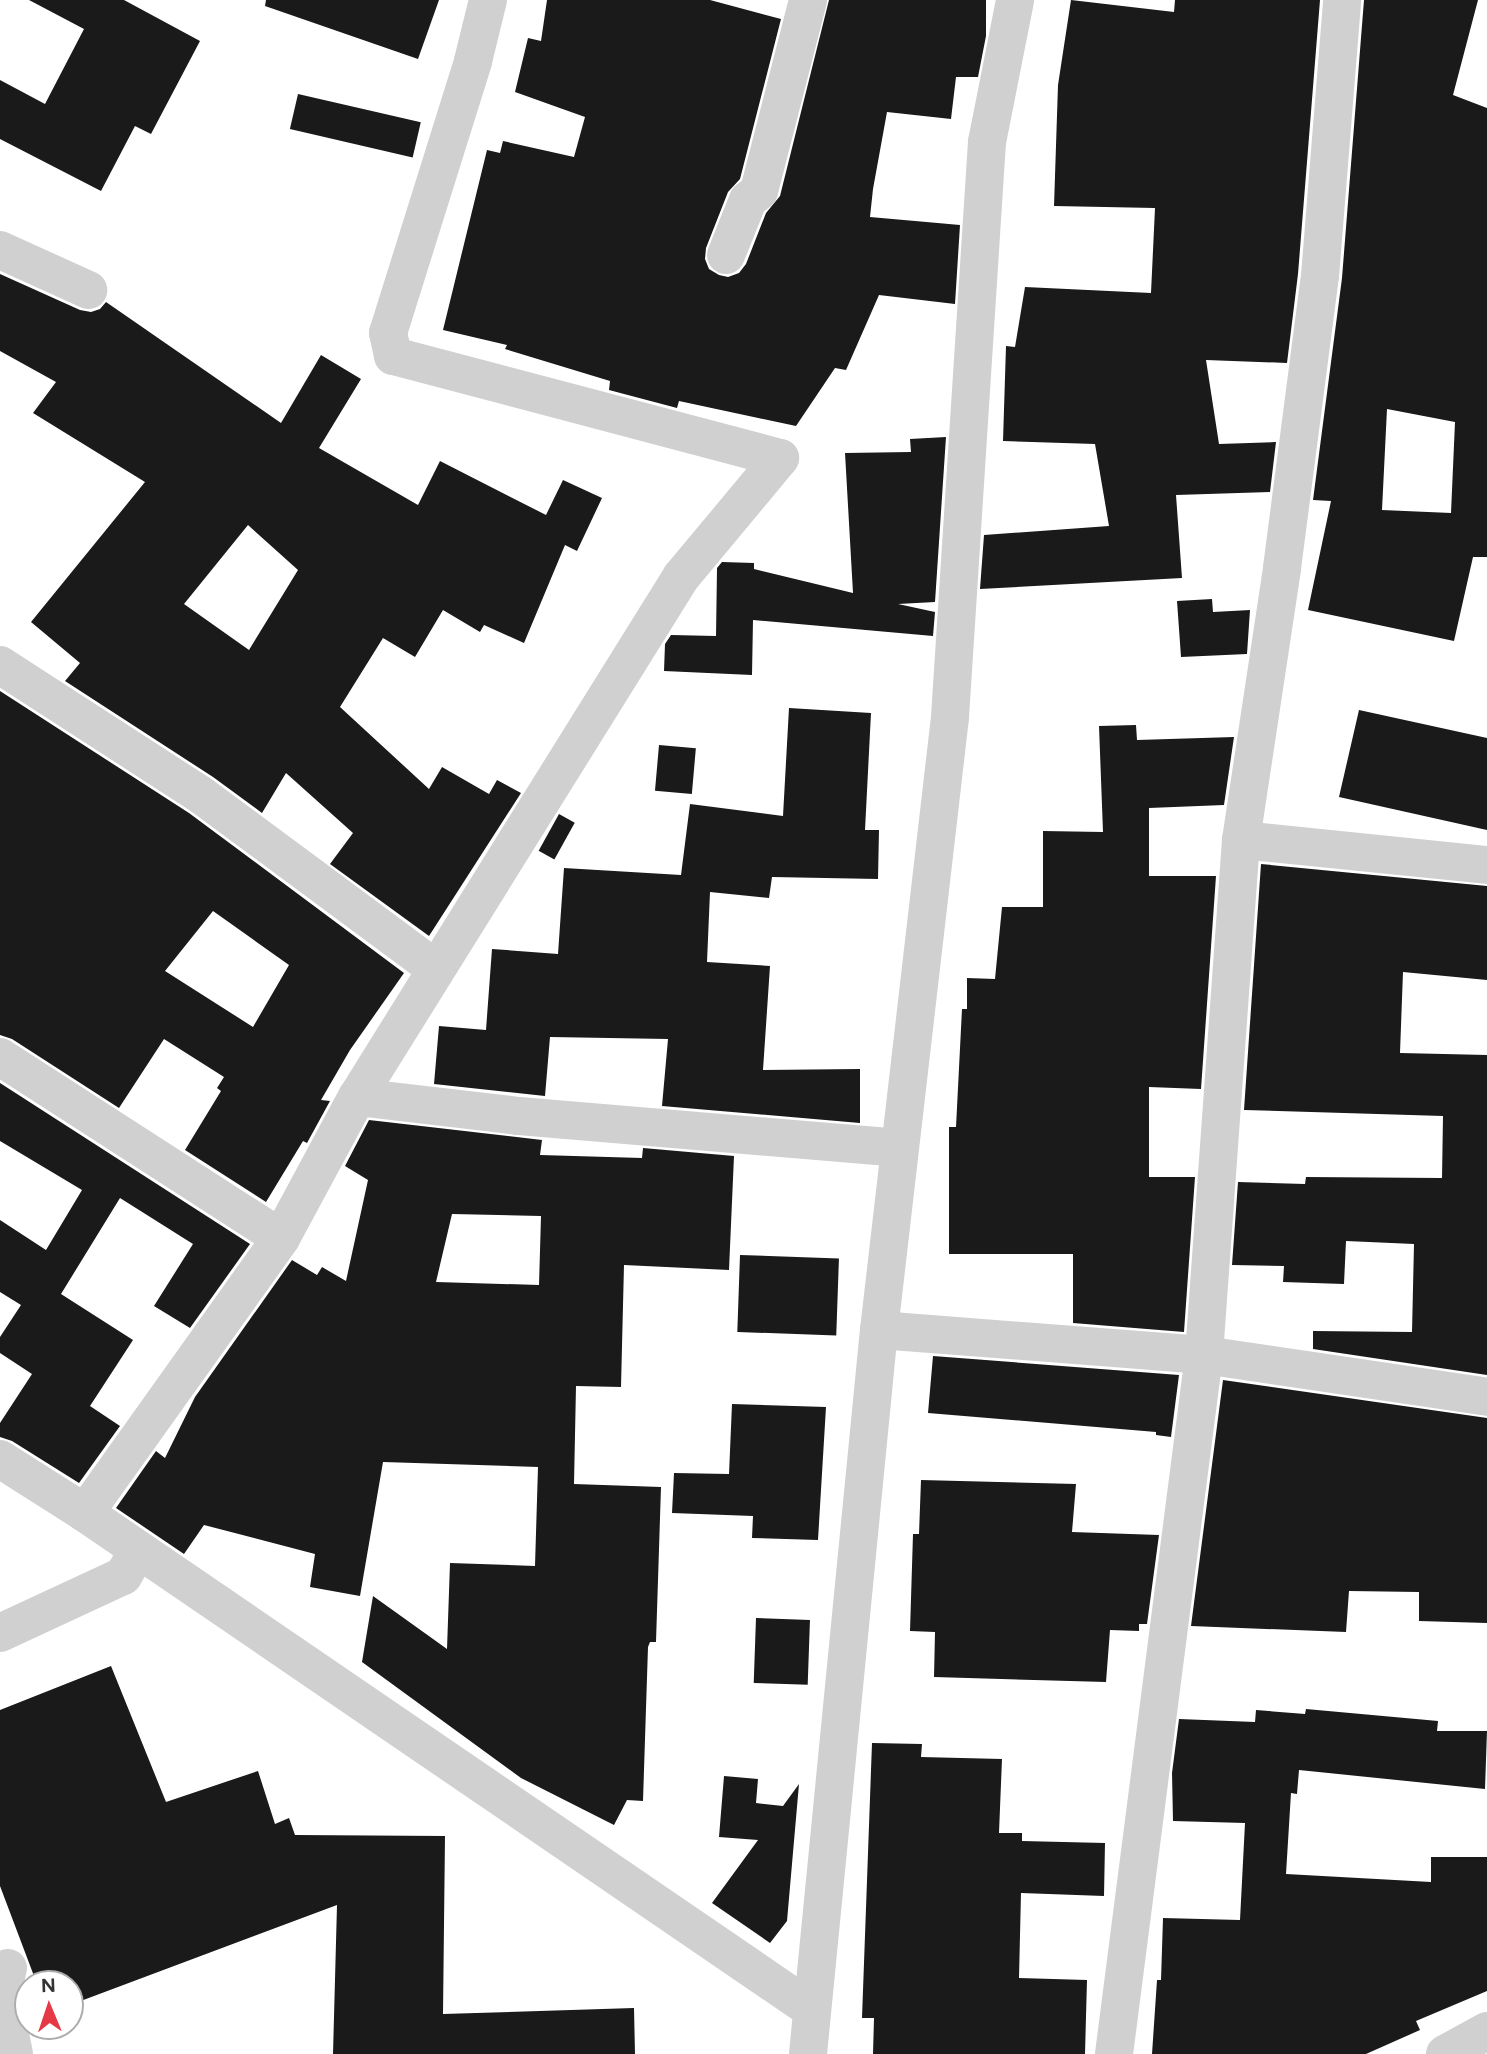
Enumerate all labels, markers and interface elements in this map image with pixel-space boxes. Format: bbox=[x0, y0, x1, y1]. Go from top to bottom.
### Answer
north arrow bbox=[14, 1970, 84, 2040]
text: N bbox=[41, 1974, 56, 1997]

